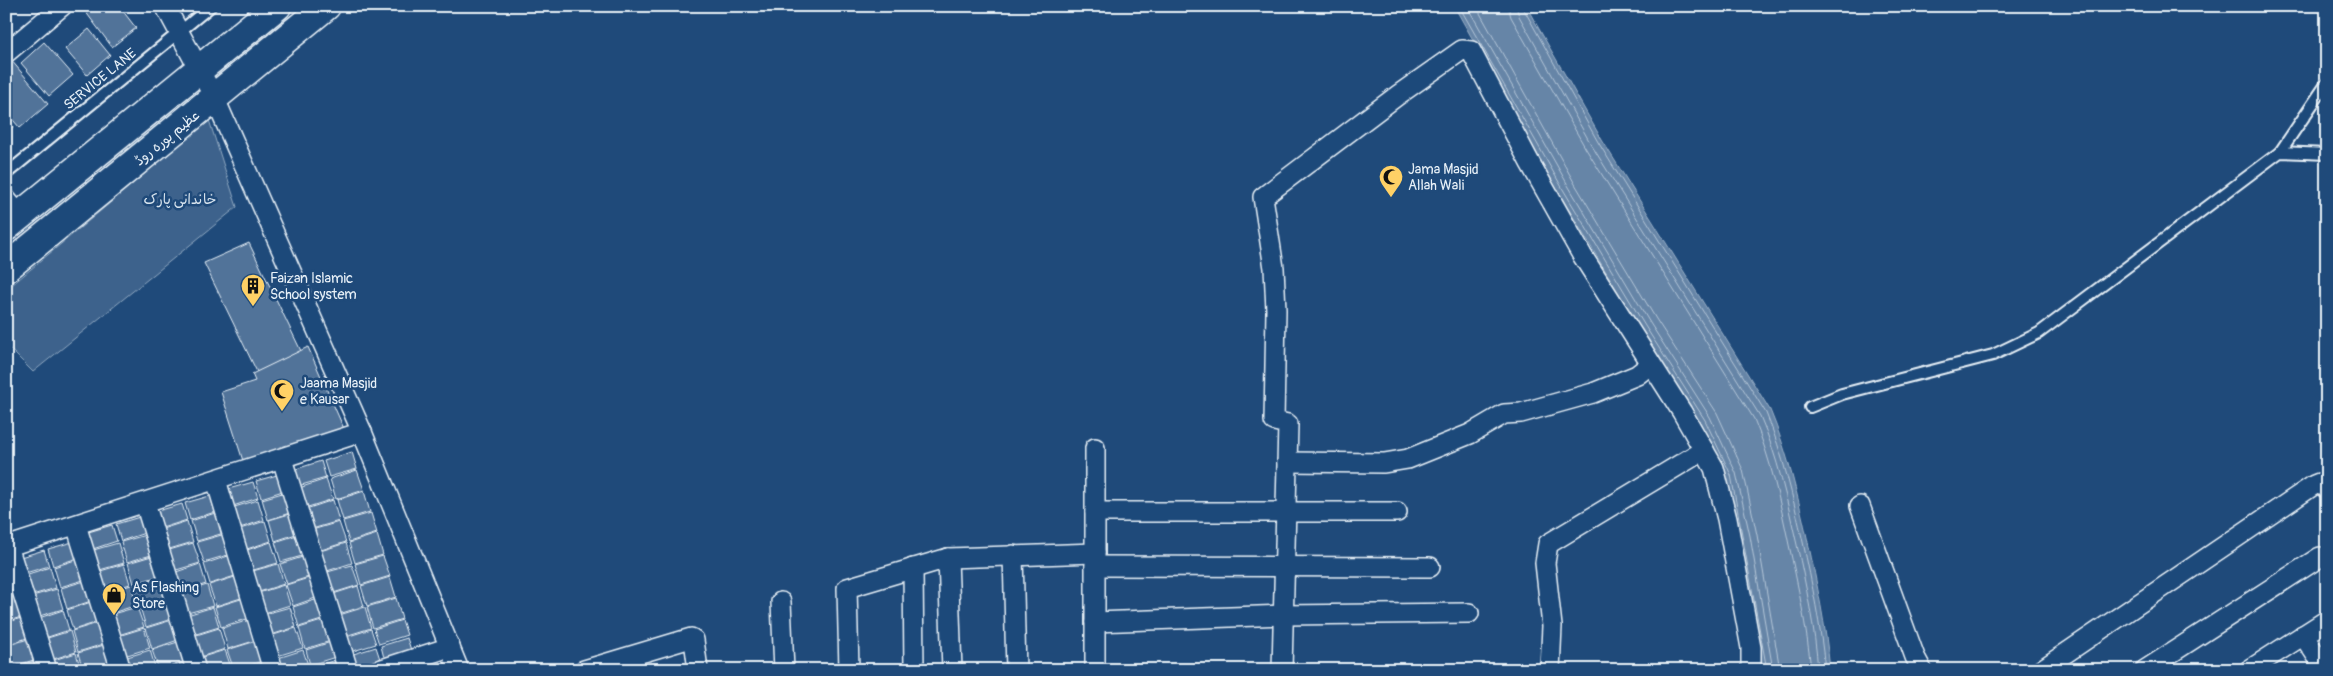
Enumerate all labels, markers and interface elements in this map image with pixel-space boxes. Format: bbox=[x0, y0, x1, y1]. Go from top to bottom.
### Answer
street label: SERVICE LANE bbox=[60, 45, 140, 113]
street label: عظیم پورہ روڈ bbox=[131, 107, 204, 171]
place label: Jama Masjid Allah Wali bbox=[1408, 161, 1479, 194]
mosque icon: Jama Masjid Allah Wali bbox=[1378, 164, 1404, 198]
park label: خاندانی پارک bbox=[144, 191, 216, 209]
place label: Faizan Islamic School system bbox=[270, 270, 357, 303]
building icon: Faizan Islamic School system bbox=[240, 273, 266, 307]
place label: Jaama Masjid e Kausar bbox=[300, 375, 377, 408]
mosque icon: Jaama Masjid e Kausar bbox=[269, 378, 295, 412]
place label: As Flashing Store bbox=[132, 579, 199, 612]
shop icon: As Flashing Store bbox=[101, 582, 127, 616]

